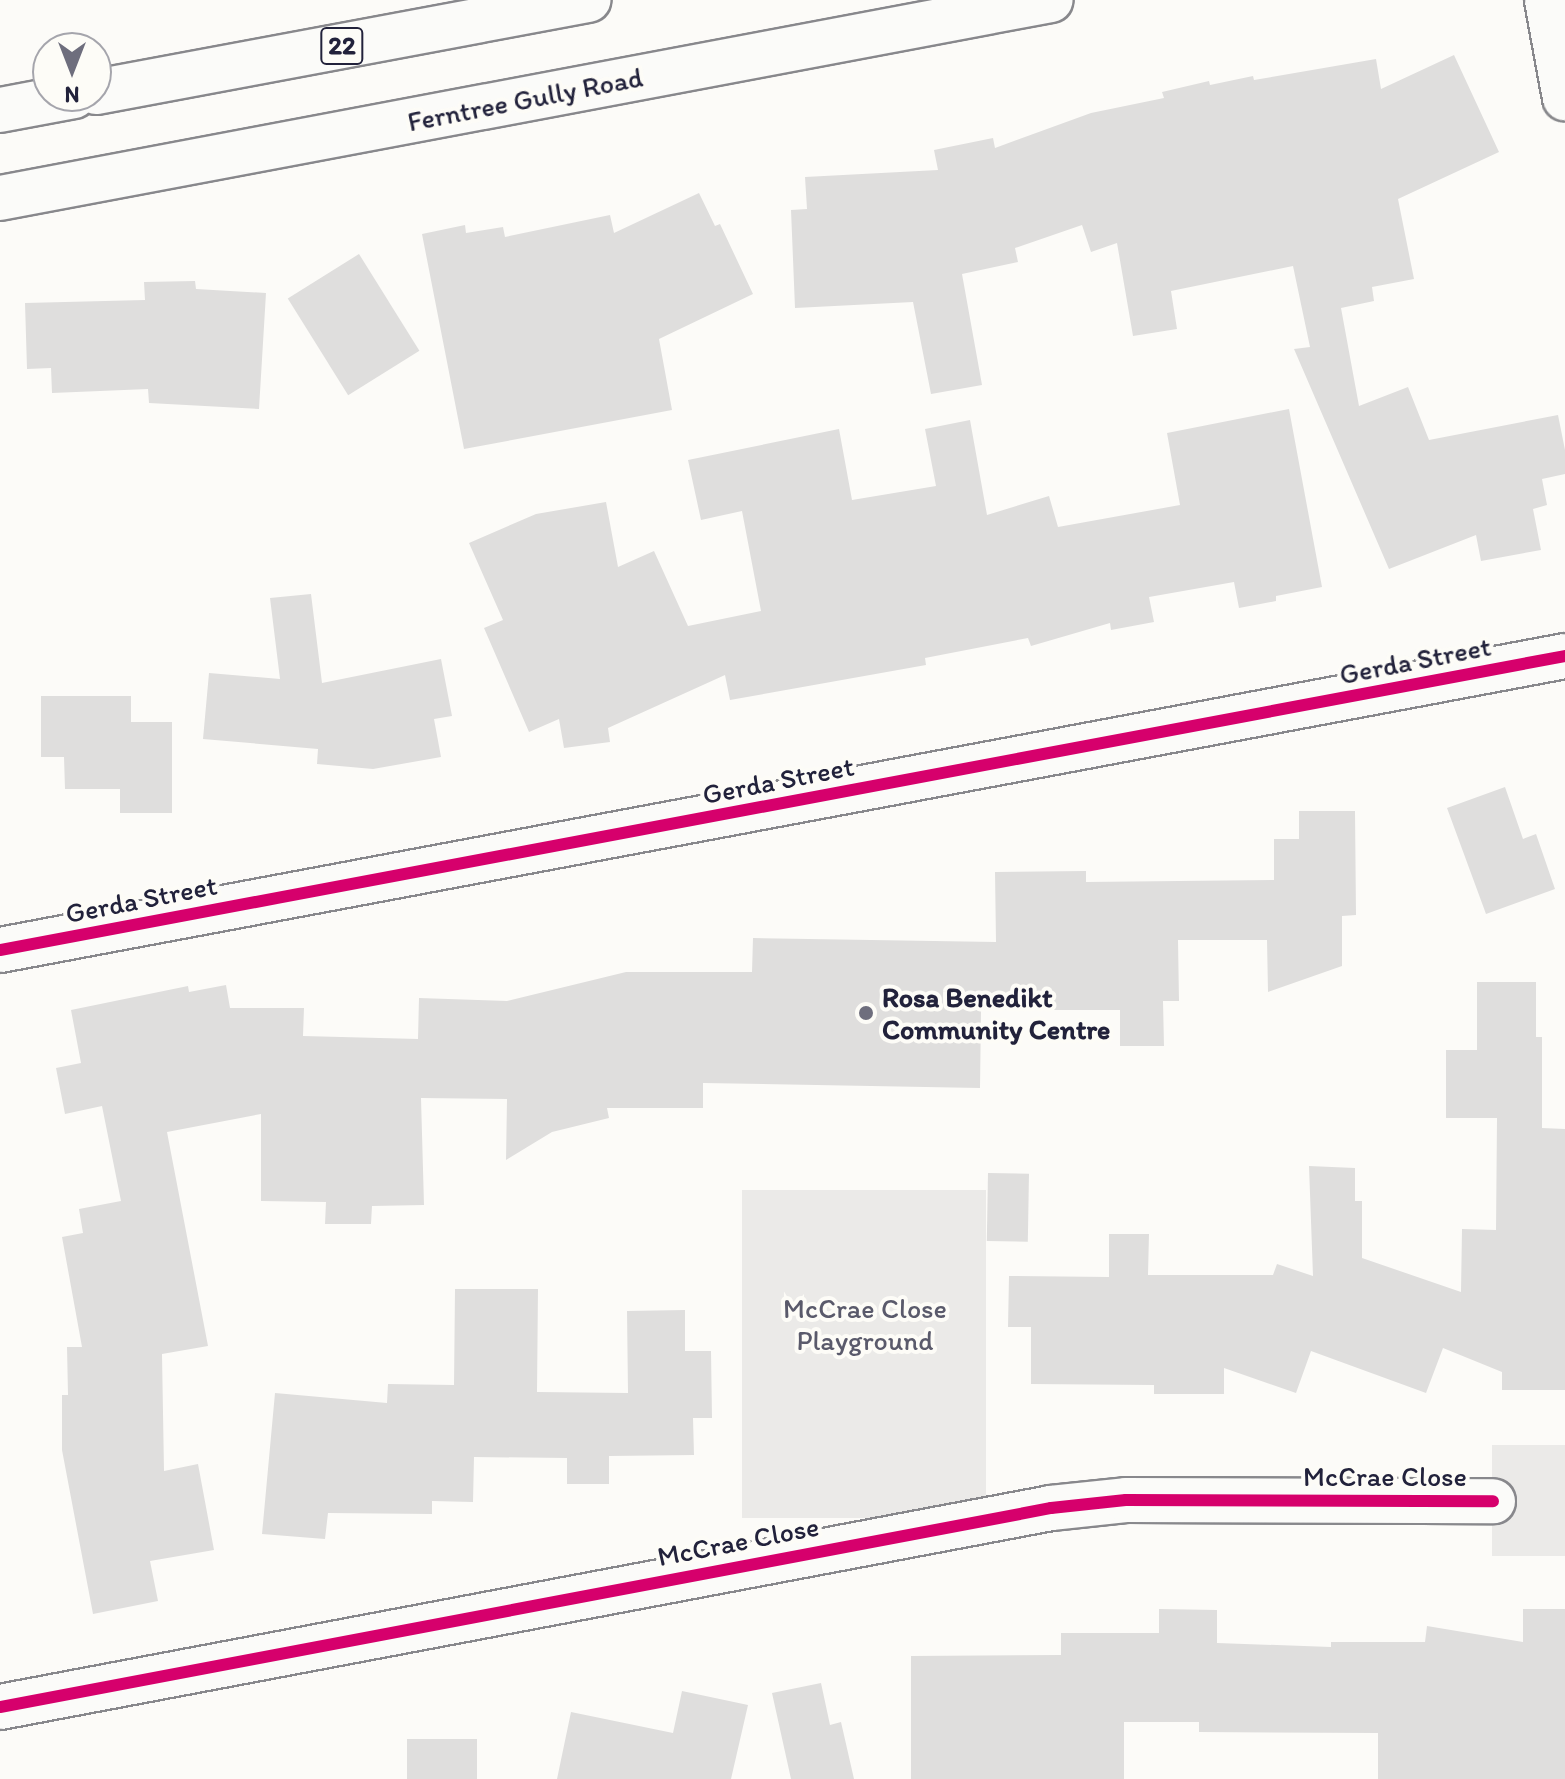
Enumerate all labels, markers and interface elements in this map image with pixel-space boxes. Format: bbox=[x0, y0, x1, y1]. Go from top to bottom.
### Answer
road number: 22 bbox=[320, 24, 364, 68]
north arrow bbox=[32, 32, 112, 112]
street label: Ferntree Gully Road bbox=[405, 60, 645, 138]
text: N bbox=[65, 81, 79, 108]
street label: Gerda Street bbox=[1337, 629, 1493, 691]
street label: Gerda Street bbox=[700, 749, 856, 811]
street label: Gerda Street bbox=[63, 868, 219, 930]
place label: Rosa Benedikt Community Centre bbox=[882, 980, 1111, 1046]
marker: Rosa Benedikt Community Centre bbox=[857, 1004, 875, 1022]
park label: McCrae Close Playground bbox=[783, 1291, 947, 1357]
street label: McCrae Close bbox=[1303, 1459, 1467, 1493]
street label: McCrae Close bbox=[654, 1509, 822, 1573]

